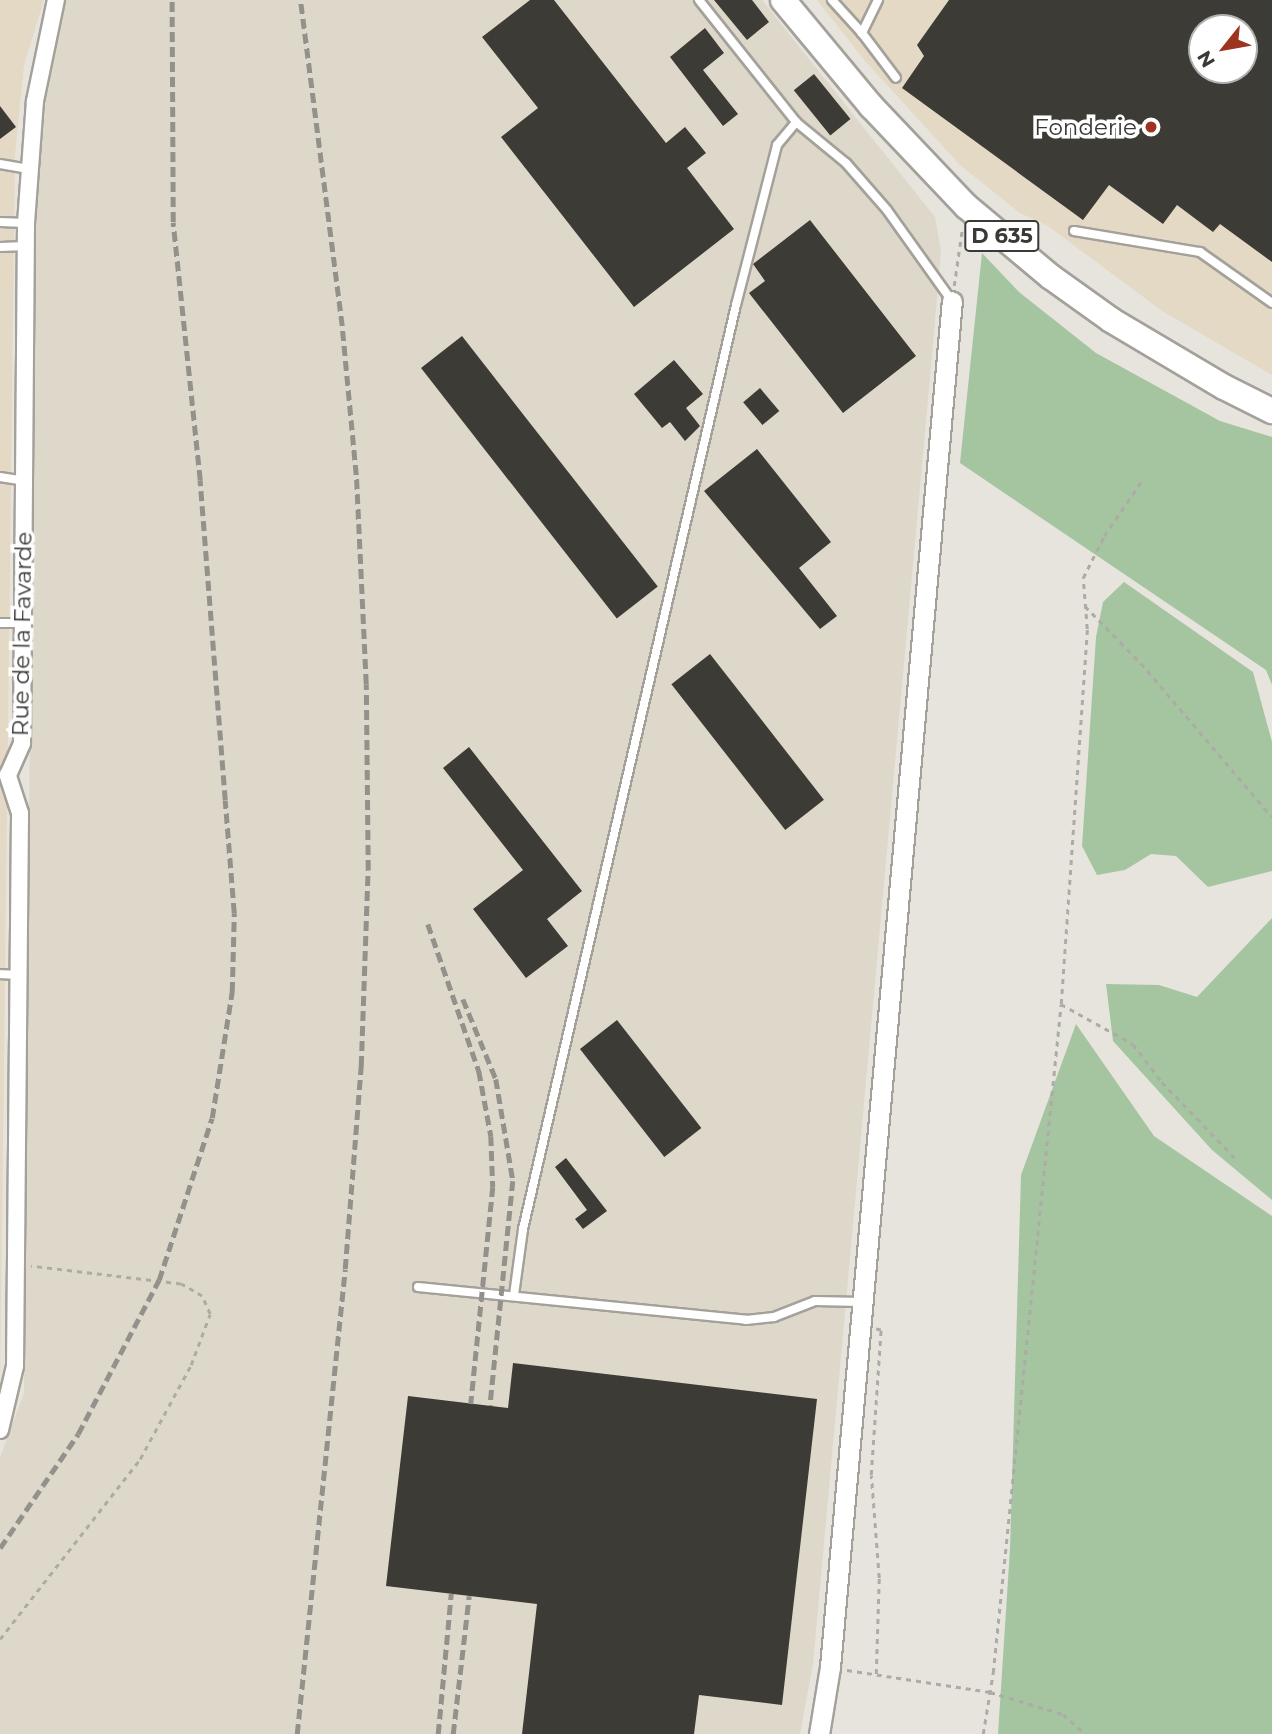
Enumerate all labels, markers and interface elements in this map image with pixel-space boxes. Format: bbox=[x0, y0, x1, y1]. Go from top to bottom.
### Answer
north arrow bbox=[1188, 14, 1258, 84]
text: N bbox=[1192, 47, 1220, 72]
place label: Fonderie bbox=[1034, 113, 1137, 141]
marker: Fonderie bbox=[1143, 119, 1159, 135]
road number: D 635 bbox=[964, 218, 1040, 254]
street label: Rue de la Favarde bbox=[6, 531, 38, 737]

